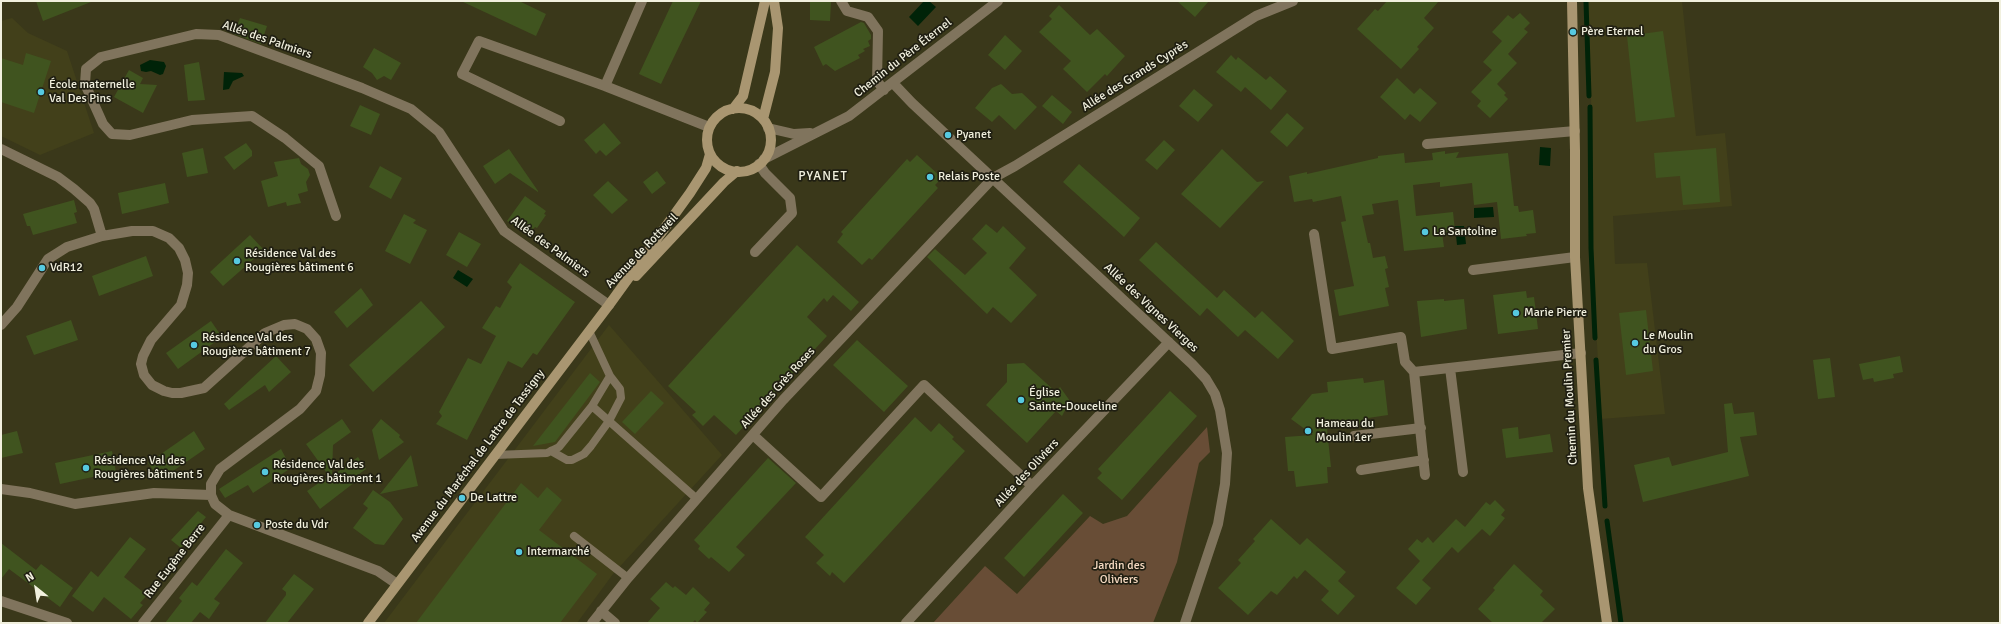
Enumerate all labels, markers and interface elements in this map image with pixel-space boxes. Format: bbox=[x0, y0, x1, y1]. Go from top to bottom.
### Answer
street label: Chemin du Père Éternel bbox=[851, 15, 955, 101]
street label: Allée des Palmiers bbox=[220, 18, 314, 62]
place label: Père Eternel bbox=[1581, 25, 1644, 39]
marker: Père Eternel bbox=[1568, 27, 1578, 37]
street label: Allée des Grands Cyprès bbox=[1079, 37, 1191, 115]
place label: École maternelle Val Des Pins bbox=[49, 78, 135, 106]
marker: École maternelle Val Des Pins bbox=[36, 87, 46, 97]
place label: Pyanet bbox=[956, 128, 991, 142]
marker: Pyanet bbox=[943, 130, 953, 140]
district label: PYANET bbox=[798, 169, 848, 185]
place label: Relais Poste bbox=[938, 170, 1000, 184]
marker: Relais Poste bbox=[925, 172, 935, 182]
street label: Avenue de Rottweil bbox=[603, 211, 681, 291]
street label: Allée des Palmiers bbox=[508, 214, 592, 280]
place label: La Santoline bbox=[1433, 225, 1497, 239]
marker: La Santoline bbox=[1420, 227, 1430, 237]
place label: Résidence Val des Rougières bâtiment 6 bbox=[245, 247, 354, 275]
marker: Résidence Val des Rougières bâtiment 6 bbox=[232, 256, 242, 266]
street label: Allée des Vignes Vierges bbox=[1101, 260, 1201, 356]
place label: VdR12 bbox=[50, 261, 83, 275]
marker: VdR12 bbox=[37, 263, 47, 273]
place label: Marie Pierre bbox=[1524, 306, 1587, 320]
marker: Marie Pierre bbox=[1511, 308, 1521, 318]
street label: Chemin du Moulin Premier bbox=[1559, 329, 1581, 465]
place label: Le Moulin du Gros bbox=[1643, 329, 1693, 357]
place label: Résidence Val des Rougières bâtiment 7 bbox=[202, 331, 311, 359]
marker: Le Moulin du Gros bbox=[1630, 338, 1640, 348]
marker: Résidence Val des Rougières bâtiment 7 bbox=[189, 340, 199, 350]
street label: Allée des Grès Roses bbox=[738, 344, 818, 432]
street label: Avenue du Maréchal de Lattre de Tassigny bbox=[408, 367, 548, 545]
place label: Église Sainte-Douceline bbox=[1029, 386, 1117, 414]
marker: Église Sainte-Douceline bbox=[1016, 395, 1026, 405]
place label: Hameau du Moulin 1er bbox=[1316, 417, 1374, 445]
marker: Hameau du Moulin 1er bbox=[1303, 426, 1313, 436]
street label: Allée des Oliviers bbox=[992, 436, 1062, 510]
place label: Résidence Val des Rougières bâtiment 5 bbox=[94, 454, 203, 482]
place label: Résidence Val des Rougières bâtiment 1 bbox=[273, 458, 382, 486]
marker: Résidence Val des Rougières bâtiment 5 bbox=[81, 463, 91, 473]
marker: Résidence Val des Rougières bâtiment 1 bbox=[260, 467, 270, 477]
place label: De Lattre bbox=[470, 491, 517, 505]
marker: De Lattre bbox=[457, 493, 467, 503]
place label: Poste du Vdr bbox=[265, 518, 328, 532]
marker: Poste du Vdr bbox=[252, 520, 262, 530]
street label: Rue Eugène Berre bbox=[141, 521, 209, 601]
place label: Intermarché bbox=[527, 545, 590, 559]
marker: Intermarché bbox=[514, 547, 524, 557]
park label: Jardin des Oliviers bbox=[1093, 559, 1145, 587]
north arrow bbox=[16, 568, 56, 608]
text: N bbox=[23, 570, 36, 585]

